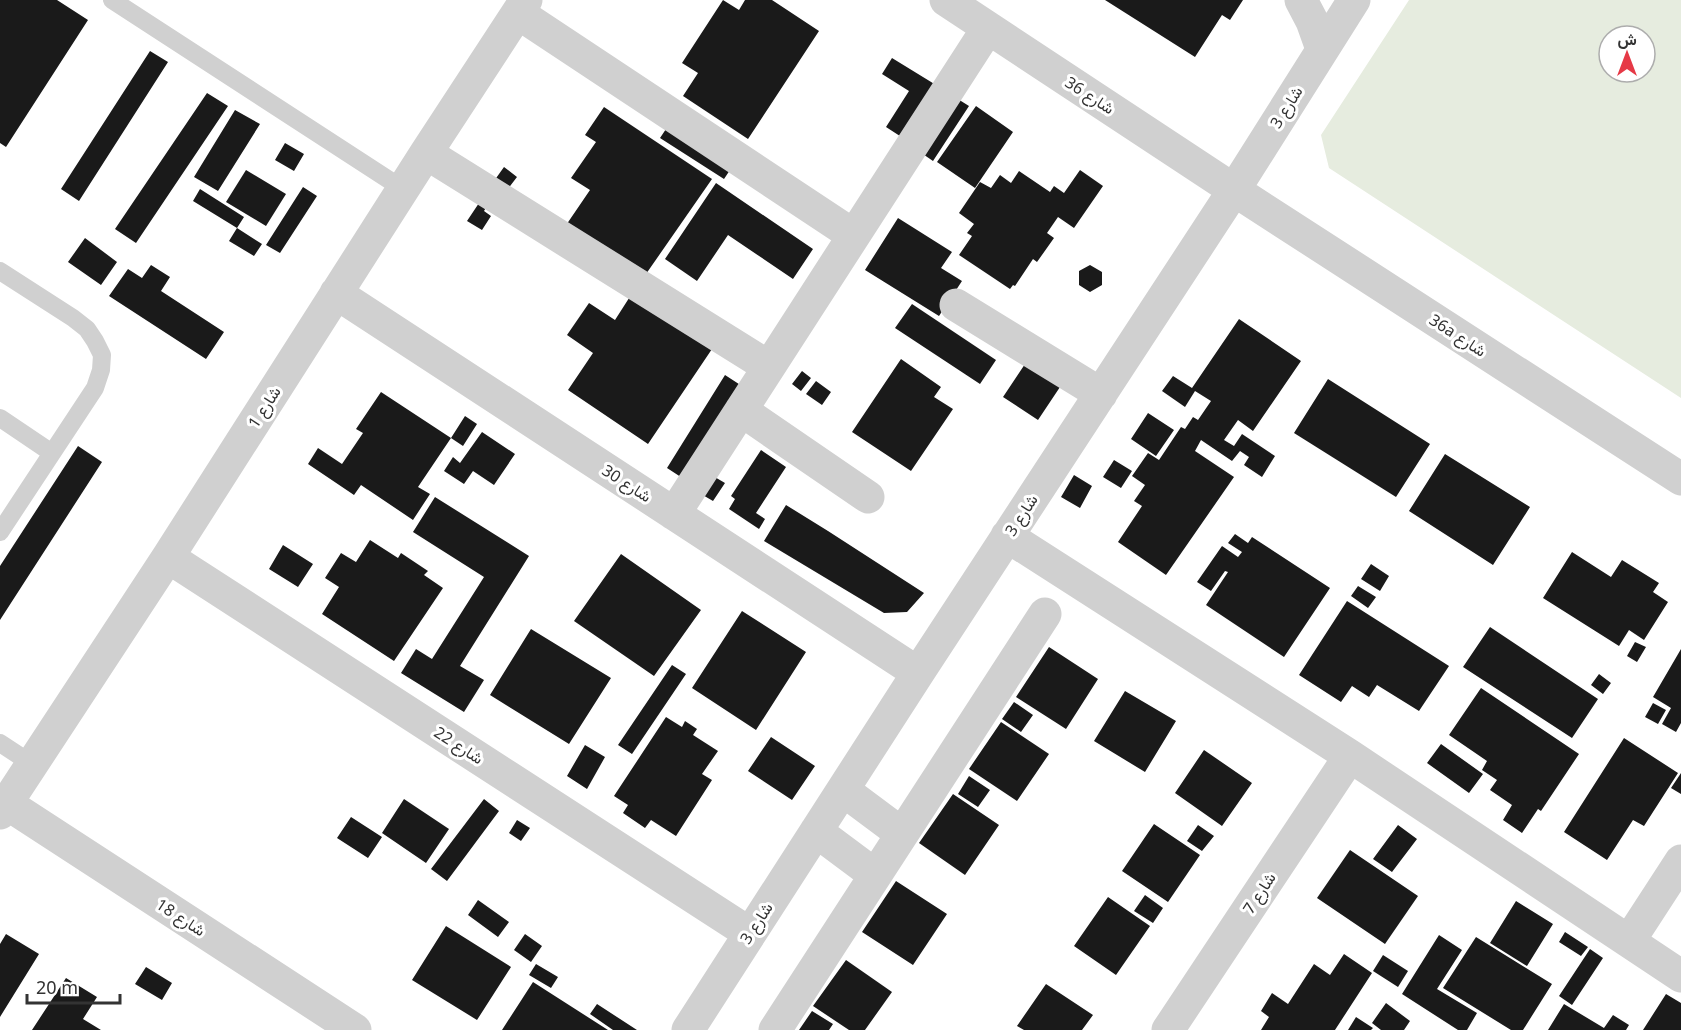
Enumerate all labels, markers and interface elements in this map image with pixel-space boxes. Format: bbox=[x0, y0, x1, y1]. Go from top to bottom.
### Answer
north arrow bbox=[1597, 24, 1657, 84]
text: ش bbox=[1617, 28, 1637, 50]
street label: شارع 36 bbox=[1061, 71, 1119, 120]
street label: شارع 3 bbox=[1265, 82, 1308, 133]
street label: 36a شارع bbox=[1425, 308, 1491, 362]
street label: شارع 1 bbox=[242, 382, 286, 433]
street label: شارع 30 bbox=[598, 459, 656, 508]
street label: شارع 3 bbox=[999, 490, 1043, 541]
street label: شارع 22 bbox=[430, 721, 488, 770]
street label: شارع 7 bbox=[1237, 868, 1281, 919]
street label: شارع 18 bbox=[152, 893, 210, 942]
street label: شارع 3 bbox=[734, 898, 778, 949]
scale bar bbox=[27, 967, 120, 1005]
text: 20 m bbox=[36, 975, 78, 999]

